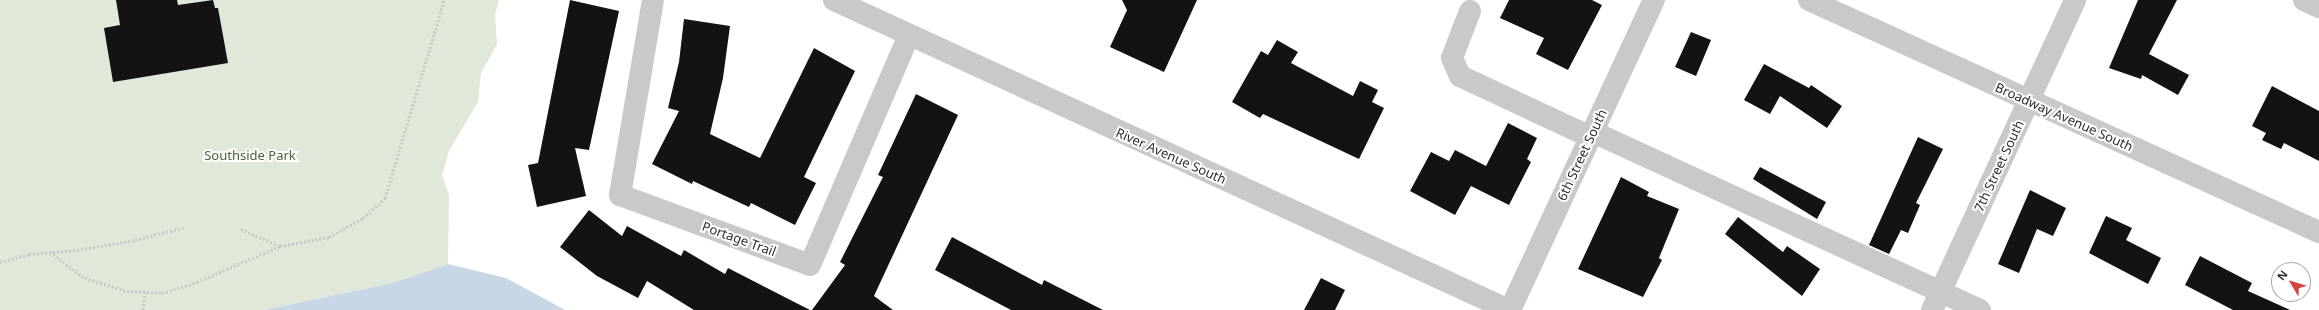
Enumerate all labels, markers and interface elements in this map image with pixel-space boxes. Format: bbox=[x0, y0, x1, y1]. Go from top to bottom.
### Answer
street label: Broadway Avenue South bbox=[1993, 80, 2135, 154]
street label: 6th Street South bbox=[1554, 107, 1610, 203]
street label: 7th Street South bbox=[1971, 118, 2027, 214]
street label: River Avenue South bbox=[1114, 125, 1228, 187]
park label: Southside Park bbox=[204, 147, 296, 163]
street label: Portage Trail bbox=[700, 218, 778, 260]
north arrow bbox=[2271, 262, 2311, 302]
text: N bbox=[2273, 267, 2291, 283]

